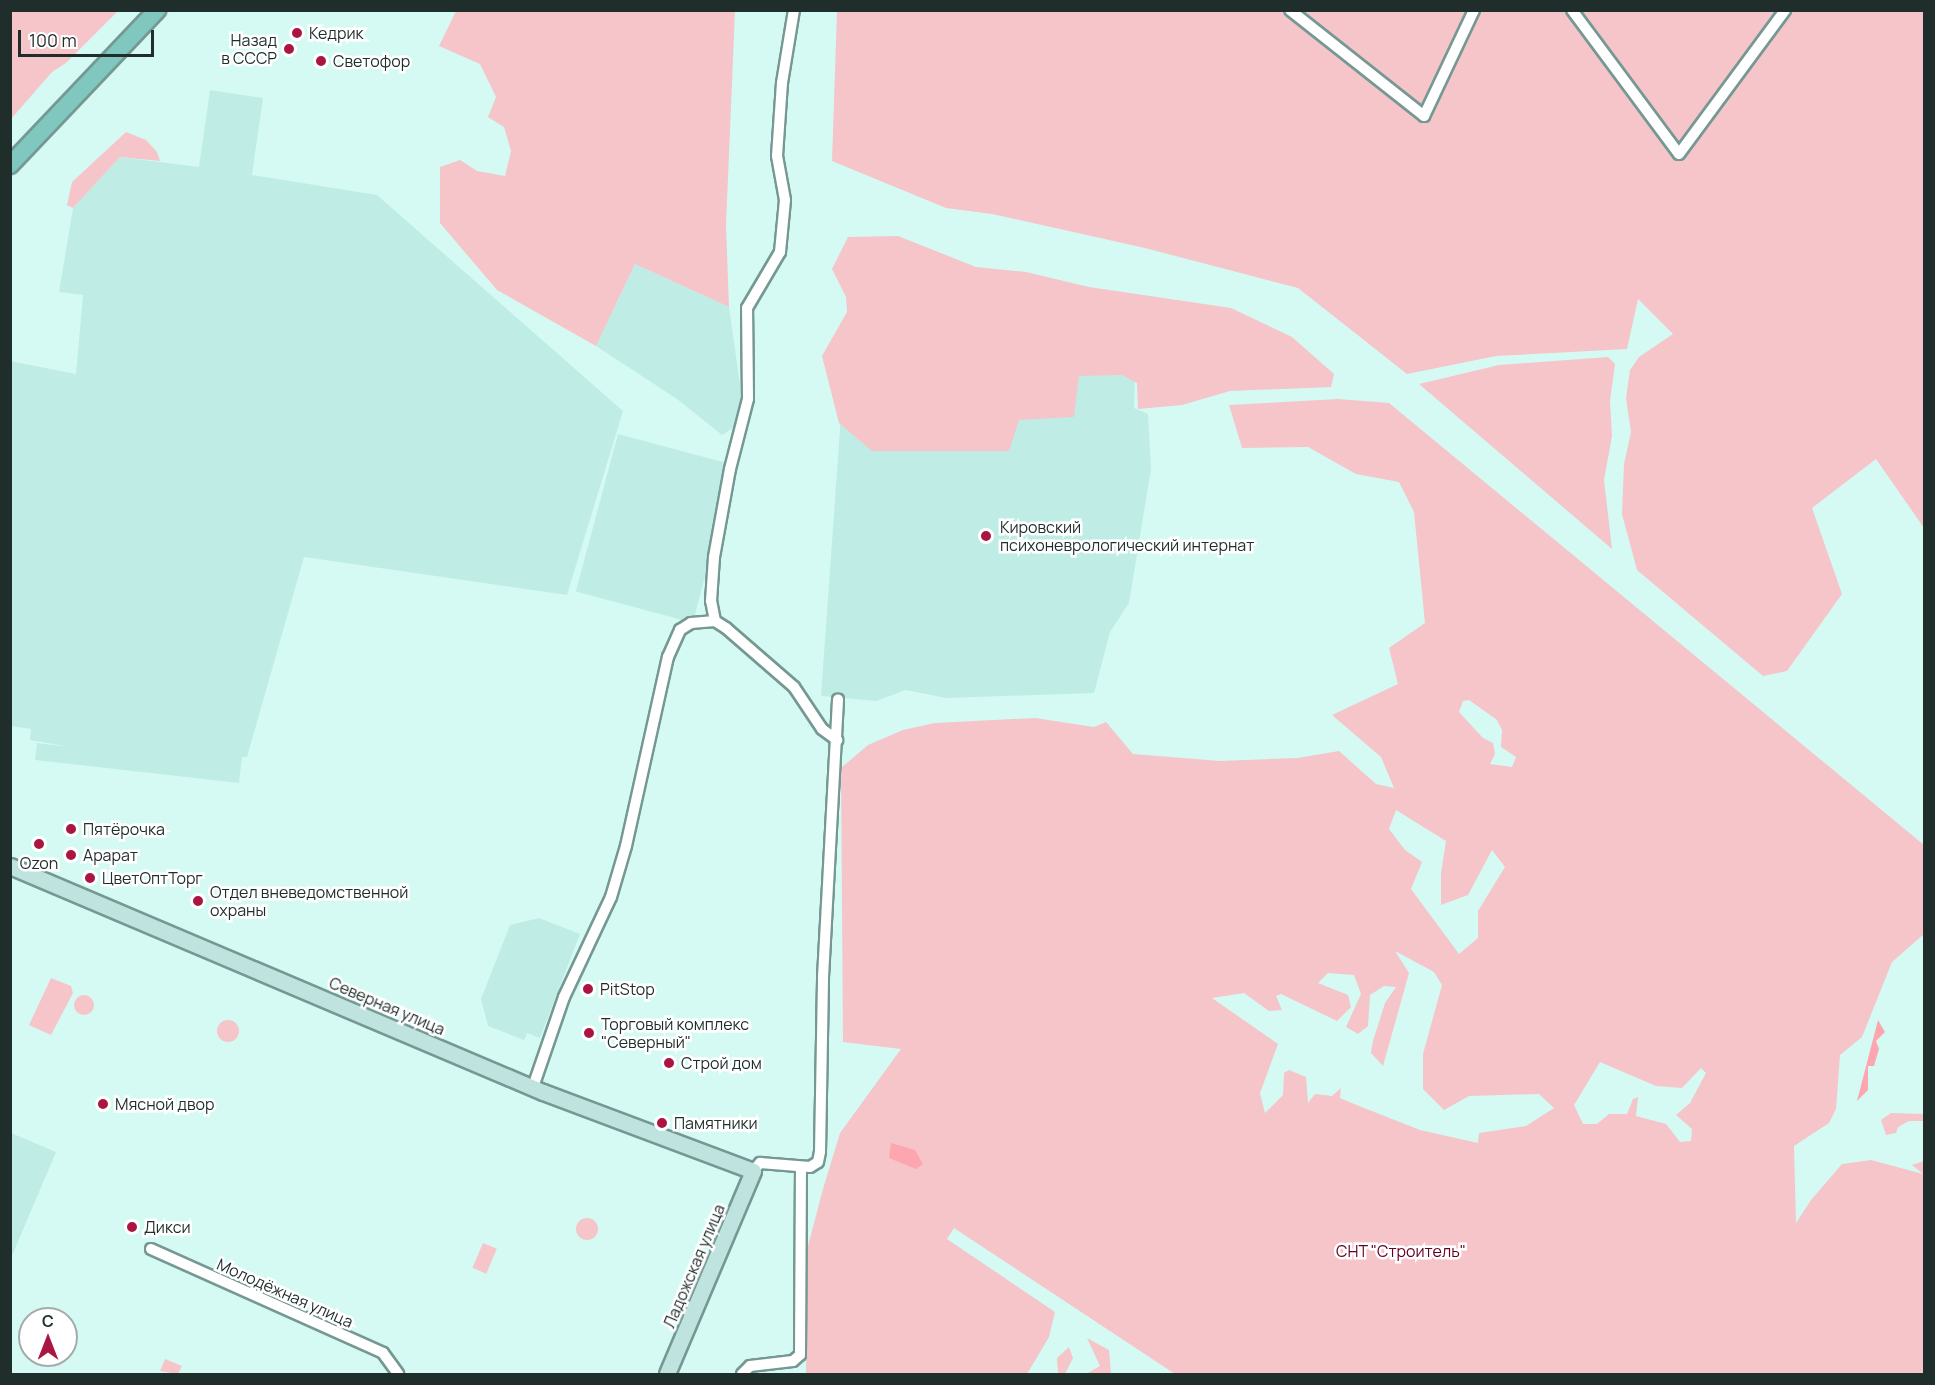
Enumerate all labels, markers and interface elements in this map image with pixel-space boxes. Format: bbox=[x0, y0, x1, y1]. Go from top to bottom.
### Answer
scale bar bbox=[21, 18, 158, 56]
place label: Кедрик bbox=[309, 23, 363, 43]
marker: Кедрик bbox=[290, 26, 304, 40]
text: 100 m bbox=[29, 28, 77, 52]
place label: Назад в СССР bbox=[221, 30, 277, 68]
marker: Назад в СССР bbox=[282, 42, 296, 56]
place label: Светофор bbox=[333, 51, 410, 71]
marker: Светофор bbox=[314, 54, 328, 68]
place label: Кировский психоневрологический интернат bbox=[1000, 517, 1254, 555]
marker: Кировский психоневрологический интернат bbox=[977, 527, 995, 545]
place label: Пятёрочка bbox=[83, 819, 165, 839]
marker: Пятёрочка bbox=[64, 822, 78, 836]
marker: Ozon bbox=[32, 837, 46, 851]
place label: Арарат bbox=[83, 845, 138, 865]
marker: Арарат bbox=[64, 848, 78, 862]
place label: Ozon bbox=[20, 853, 58, 873]
place label: ЦветОптТорг bbox=[102, 868, 203, 888]
marker: ЦветОптТорг bbox=[83, 871, 97, 885]
place label: Отдел вневедомственной охраны bbox=[210, 882, 408, 920]
marker: Отдел вневедомственной охраны bbox=[191, 894, 205, 908]
street label: Северная улица bbox=[326, 973, 448, 1039]
place label: PitStop bbox=[600, 979, 655, 999]
marker: PitStop bbox=[581, 982, 595, 996]
place label: Торговый комплекс "Северный" bbox=[601, 1014, 749, 1052]
marker: Торговый комплекс "Северный" bbox=[582, 1026, 596, 1040]
place label: Строй дом bbox=[681, 1053, 762, 1073]
marker: Строй дом bbox=[662, 1056, 676, 1070]
place label: Мясной двор bbox=[115, 1094, 214, 1114]
marker: Мясной двор bbox=[96, 1097, 110, 1111]
place label: Памятники bbox=[674, 1113, 758, 1133]
marker: Памятники bbox=[655, 1116, 669, 1130]
street label: Ладожская улица bbox=[659, 1201, 729, 1331]
place label: Дикси bbox=[144, 1217, 191, 1237]
marker: Дикси bbox=[125, 1220, 139, 1234]
park label: СНТ "Строитель" bbox=[1336, 1241, 1466, 1261]
street label: Молодёжная улица bbox=[214, 1254, 356, 1332]
north arrow bbox=[18, 1307, 78, 1367]
text: С bbox=[42, 1310, 54, 1332]

